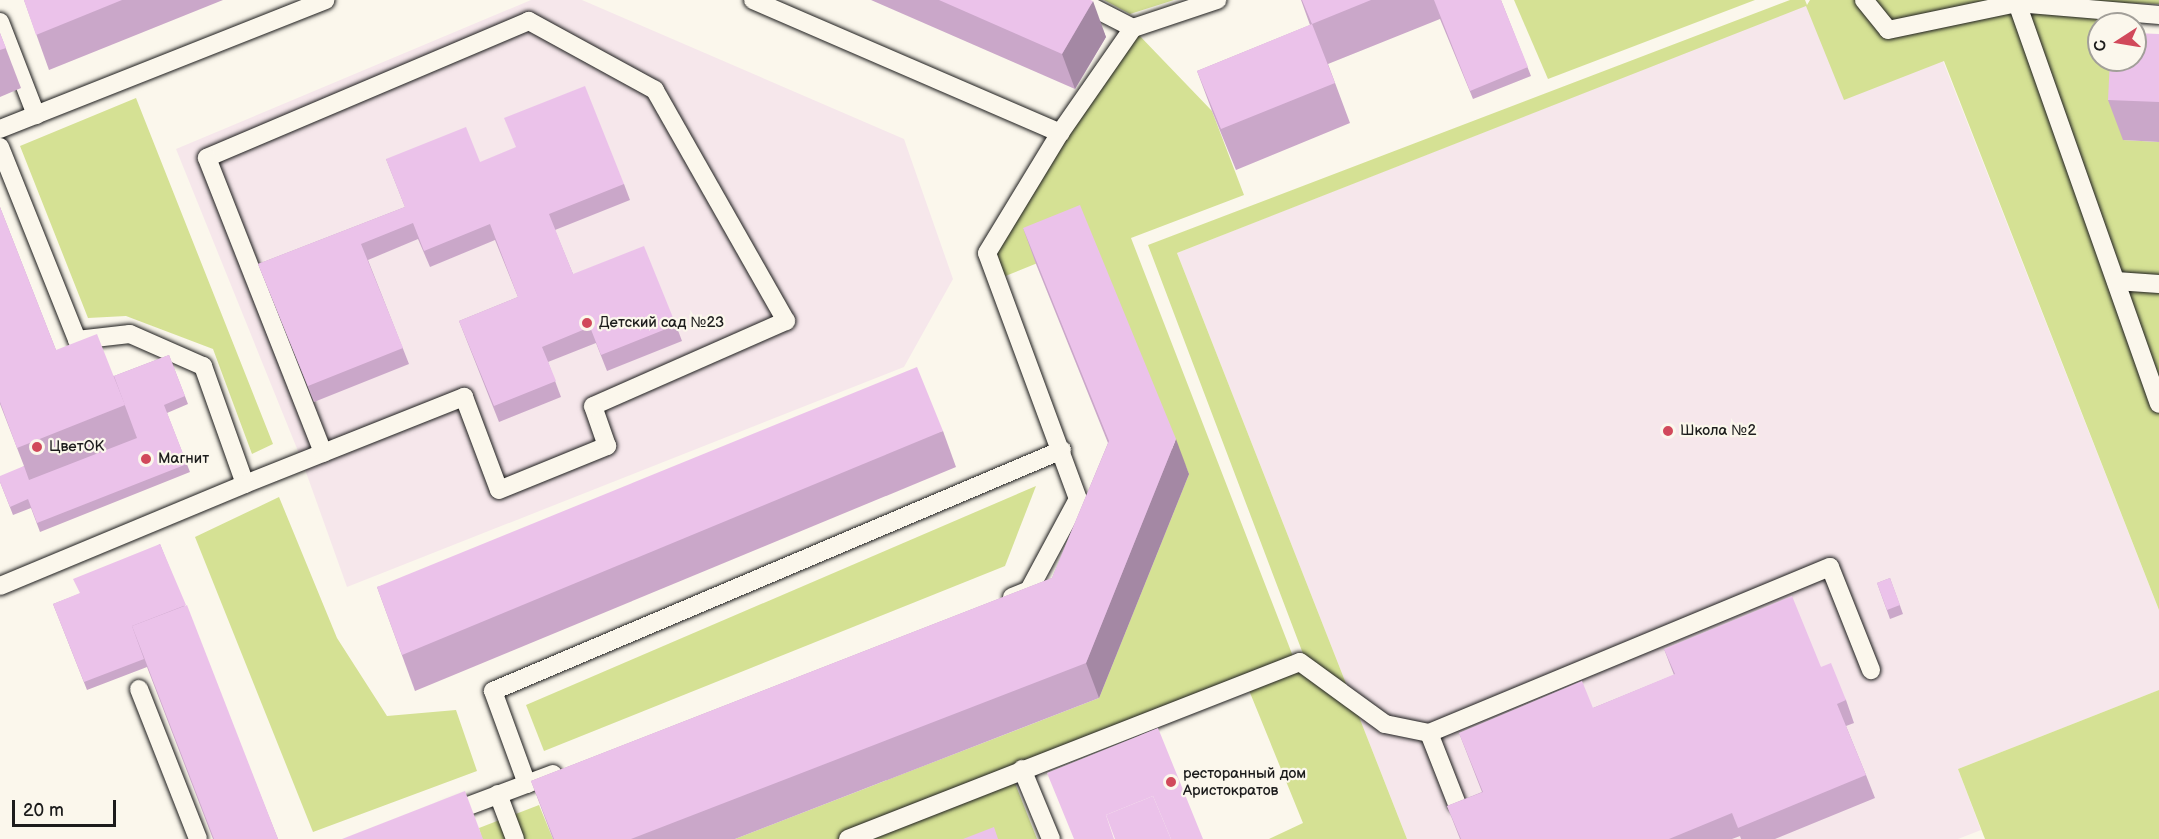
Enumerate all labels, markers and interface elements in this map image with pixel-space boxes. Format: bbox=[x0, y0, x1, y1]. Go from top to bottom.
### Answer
north arrow bbox=[2087, 12, 2147, 72]
text: С bbox=[2090, 38, 2111, 53]
place label: Детский сад №23 bbox=[599, 314, 724, 332]
marker: Детский сад №23 bbox=[580, 316, 594, 330]
place label: Школа №2 bbox=[1680, 422, 1756, 440]
marker: Школа №2 bbox=[1661, 424, 1675, 438]
place label: ЦветОК bbox=[49, 438, 104, 456]
marker: ЦветОК bbox=[30, 440, 44, 454]
place label: Магнит bbox=[158, 450, 209, 468]
marker: Магнит bbox=[139, 452, 153, 466]
place label: ресторанный дом Аристократов bbox=[1183, 764, 1306, 799]
marker: ресторанный дом Аристократов bbox=[1164, 775, 1178, 789]
scale bar bbox=[15, 788, 118, 826]
text: 20 m bbox=[23, 800, 64, 821]

